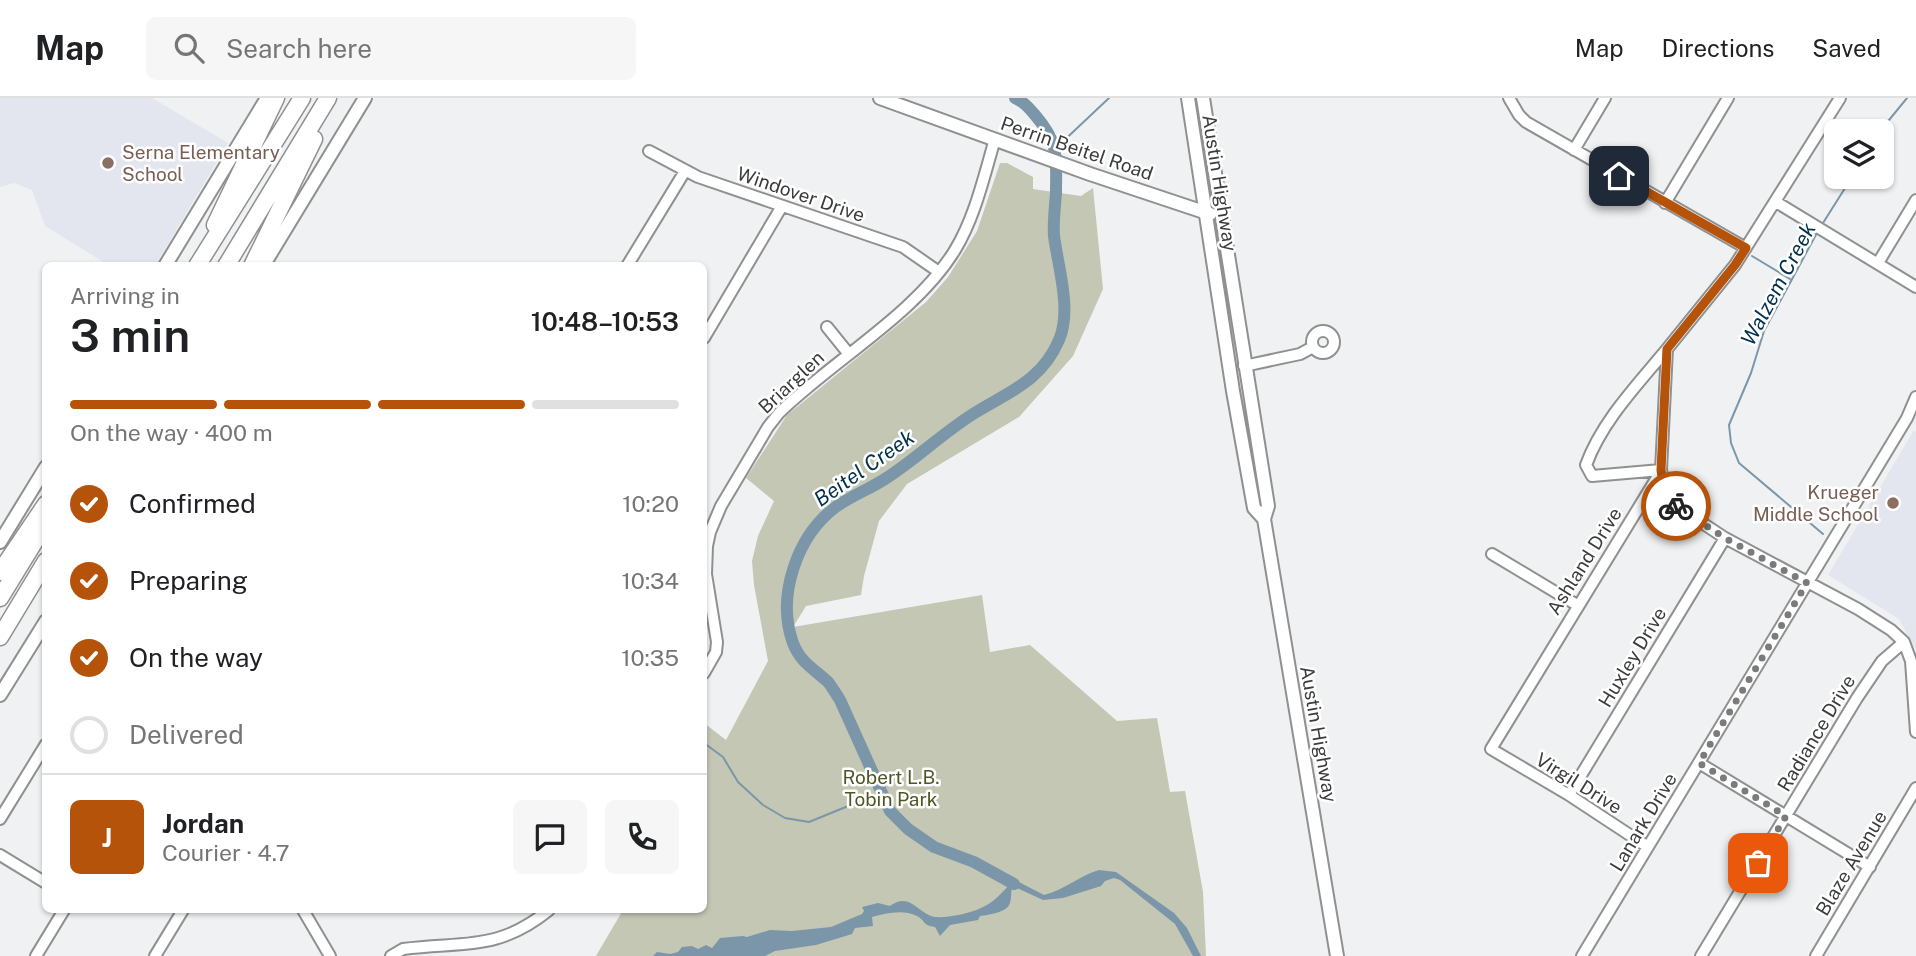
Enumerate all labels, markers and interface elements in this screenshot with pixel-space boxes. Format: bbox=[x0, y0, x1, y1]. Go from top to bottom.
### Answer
search box bbox=[146, 17, 636, 80]
text: Map bbox=[35, 29, 104, 67]
icon: search bbox=[170, 29, 208, 67]
text: Search here bbox=[226, 33, 372, 64]
text: Map bbox=[1575, 34, 1624, 62]
text: Directions bbox=[1662, 34, 1774, 62]
text: Saved bbox=[1812, 34, 1881, 62]
street label: Perrin Beitel Road bbox=[998, 112, 1156, 184]
street label: Austin Highway bbox=[1198, 113, 1242, 253]
map controls bbox=[1824, 119, 1894, 189]
button: layers bbox=[1824, 119, 1894, 189]
place label: Serna Elementary School bbox=[122, 141, 280, 185]
pin bbox=[1589, 146, 1649, 206]
marker: Serna Elementary School bbox=[100, 155, 116, 171]
icon: home bbox=[1600, 157, 1638, 195]
street label: Windover Drive bbox=[734, 162, 868, 226]
water label: Walzem Creek bbox=[1735, 218, 1821, 350]
text: Arriving in bbox=[70, 282, 180, 309]
text: 10:48–10:53 bbox=[531, 306, 679, 337]
text: 3 min bbox=[70, 308, 190, 362]
street label: Briarglen bbox=[754, 346, 828, 418]
text: On the way · 400 m bbox=[70, 419, 273, 446]
water label: Beitel Creek bbox=[809, 424, 919, 512]
courier bbox=[1641, 471, 1711, 541]
place label: Krueger Middle School bbox=[1753, 481, 1879, 525]
icon: check bbox=[70, 485, 108, 523]
icon: bike bbox=[1657, 487, 1695, 525]
text: Confirmed bbox=[129, 488, 256, 519]
text: 10:20 bbox=[622, 490, 679, 517]
marker: Krueger Middle School bbox=[1885, 495, 1901, 511]
street label: Ashland Drive bbox=[1542, 503, 1626, 619]
icon: check bbox=[70, 562, 108, 600]
text: Preparing bbox=[129, 565, 248, 596]
text: 10:34 bbox=[621, 567, 679, 594]
street label: Huxley Drive bbox=[1594, 603, 1670, 711]
icon: check bbox=[70, 639, 108, 677]
text: On the way bbox=[129, 642, 263, 673]
text: 10:35 bbox=[621, 644, 679, 671]
street label: Austin Highway bbox=[1296, 664, 1342, 804]
street label: Radiance Drive bbox=[1773, 671, 1859, 795]
text: Delivered bbox=[129, 719, 244, 750]
street label: Virgil Drive bbox=[1532, 748, 1626, 818]
park label: Robert L.B. Tobin Park bbox=[843, 766, 939, 810]
street label: Lanark Drive bbox=[1605, 769, 1681, 875]
button: chat bbox=[513, 800, 587, 874]
button: phone bbox=[605, 800, 679, 874]
street label: Blaze Avenue bbox=[1811, 807, 1891, 919]
text: Jordan bbox=[162, 808, 244, 839]
text: J bbox=[102, 822, 112, 853]
pin bbox=[1728, 833, 1788, 893]
text: Courier · 4.7 bbox=[162, 839, 290, 866]
icon: bag bbox=[1739, 844, 1777, 882]

